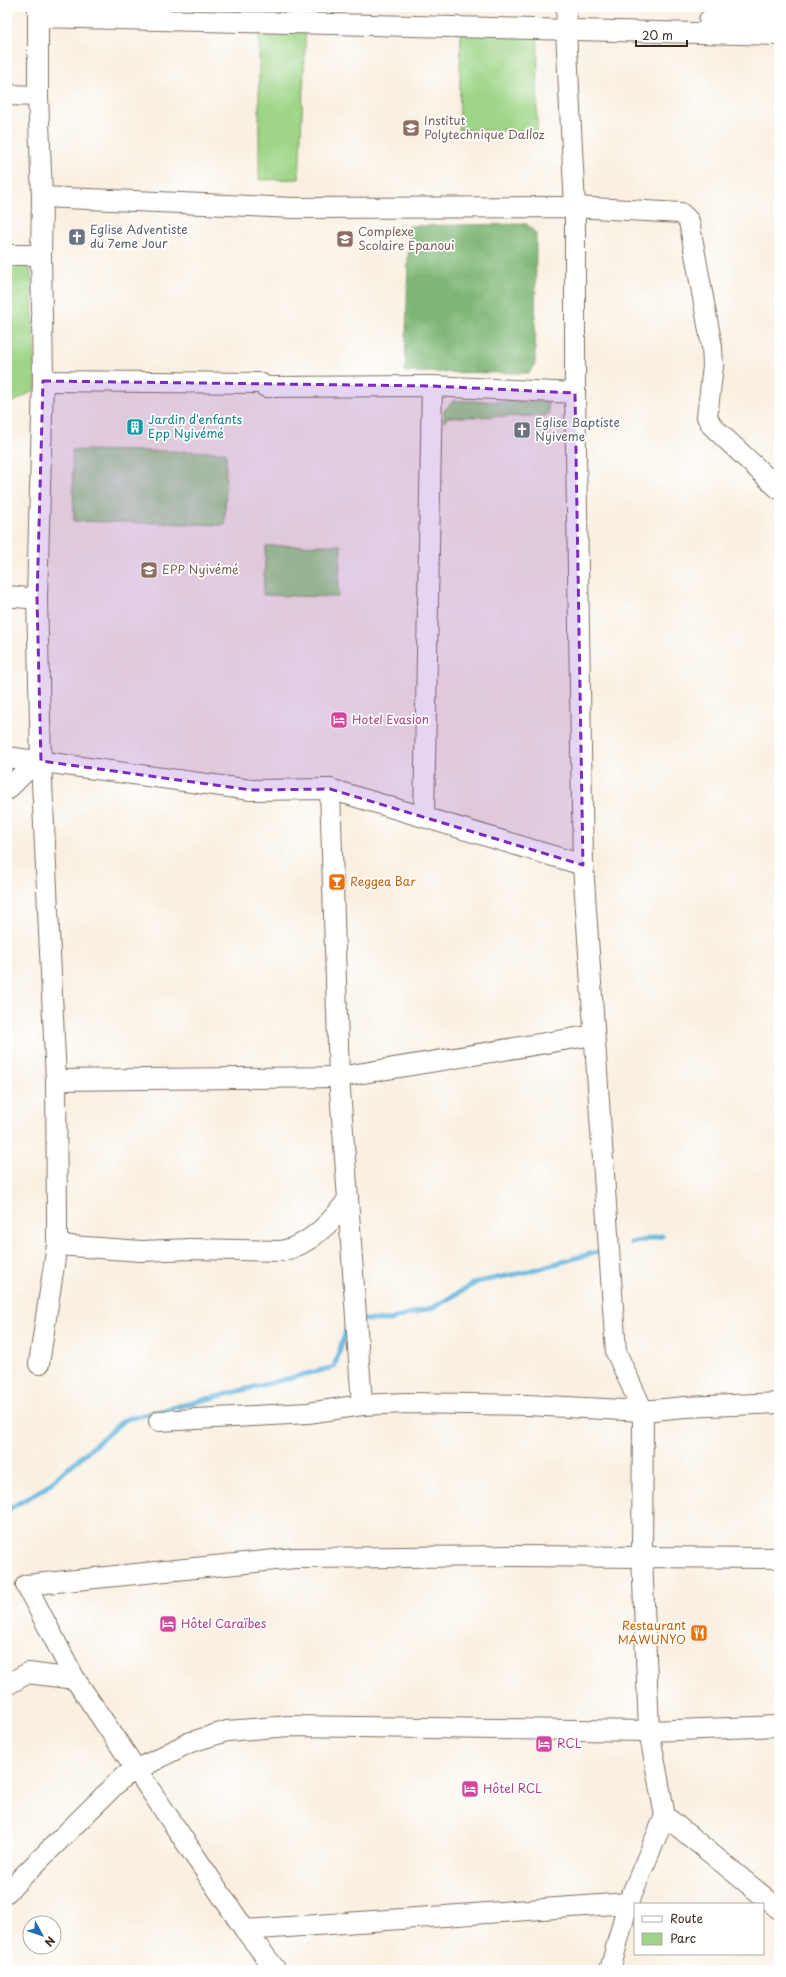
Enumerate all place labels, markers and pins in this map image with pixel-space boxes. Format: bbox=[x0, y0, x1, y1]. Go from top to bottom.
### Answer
place label: Institut Polytechnique Dalloz bbox=[424, 111, 545, 143]
school or university icon: Institut Polytechnique Dalloz bbox=[401, 118, 421, 138]
place label: Eglise Adventiste du 7eme Jour bbox=[90, 220, 188, 252]
place label: Complexe Scolaire Epanoui bbox=[358, 222, 455, 254]
church icon: Eglise Adventiste du 7eme Jour bbox=[67, 227, 87, 247]
school or university icon: Complexe Scolaire Epanoui bbox=[335, 229, 355, 249]
place label: Jardin d'enfants Epp Nyivémé bbox=[148, 410, 243, 442]
place label: Eglise Baptiste Nyiveme bbox=[535, 413, 620, 445]
building icon: Jardin d'enfants Epp Nyivémé bbox=[125, 417, 145, 437]
church icon: Eglise Baptiste Nyiveme bbox=[512, 420, 532, 440]
school or university icon: EPP Nyivémé bbox=[139, 560, 159, 580]
place label: EPP Nyivémé bbox=[162, 560, 239, 578]
hotel icon: Hotel Evasion bbox=[329, 710, 349, 730]
place label: Hotel Evasion bbox=[352, 710, 429, 728]
bar icon: Reggea Bar bbox=[327, 872, 347, 892]
place label: Reggea Bar bbox=[350, 872, 416, 890]
hotel icon: Hôtel Caraïbes bbox=[158, 1614, 178, 1634]
place label: Hôtel Caraïbes bbox=[181, 1614, 267, 1632]
place label: Restaurant MAWUNYO bbox=[618, 1616, 686, 1648]
restaurant icon: Restaurant MAWUNYO bbox=[689, 1623, 709, 1643]
hotel icon: RCL bbox=[534, 1734, 554, 1754]
place label: RCL bbox=[557, 1734, 582, 1752]
hotel icon: Hôtel RCL bbox=[460, 1779, 480, 1799]
place label: Hôtel RCL bbox=[483, 1779, 542, 1797]

